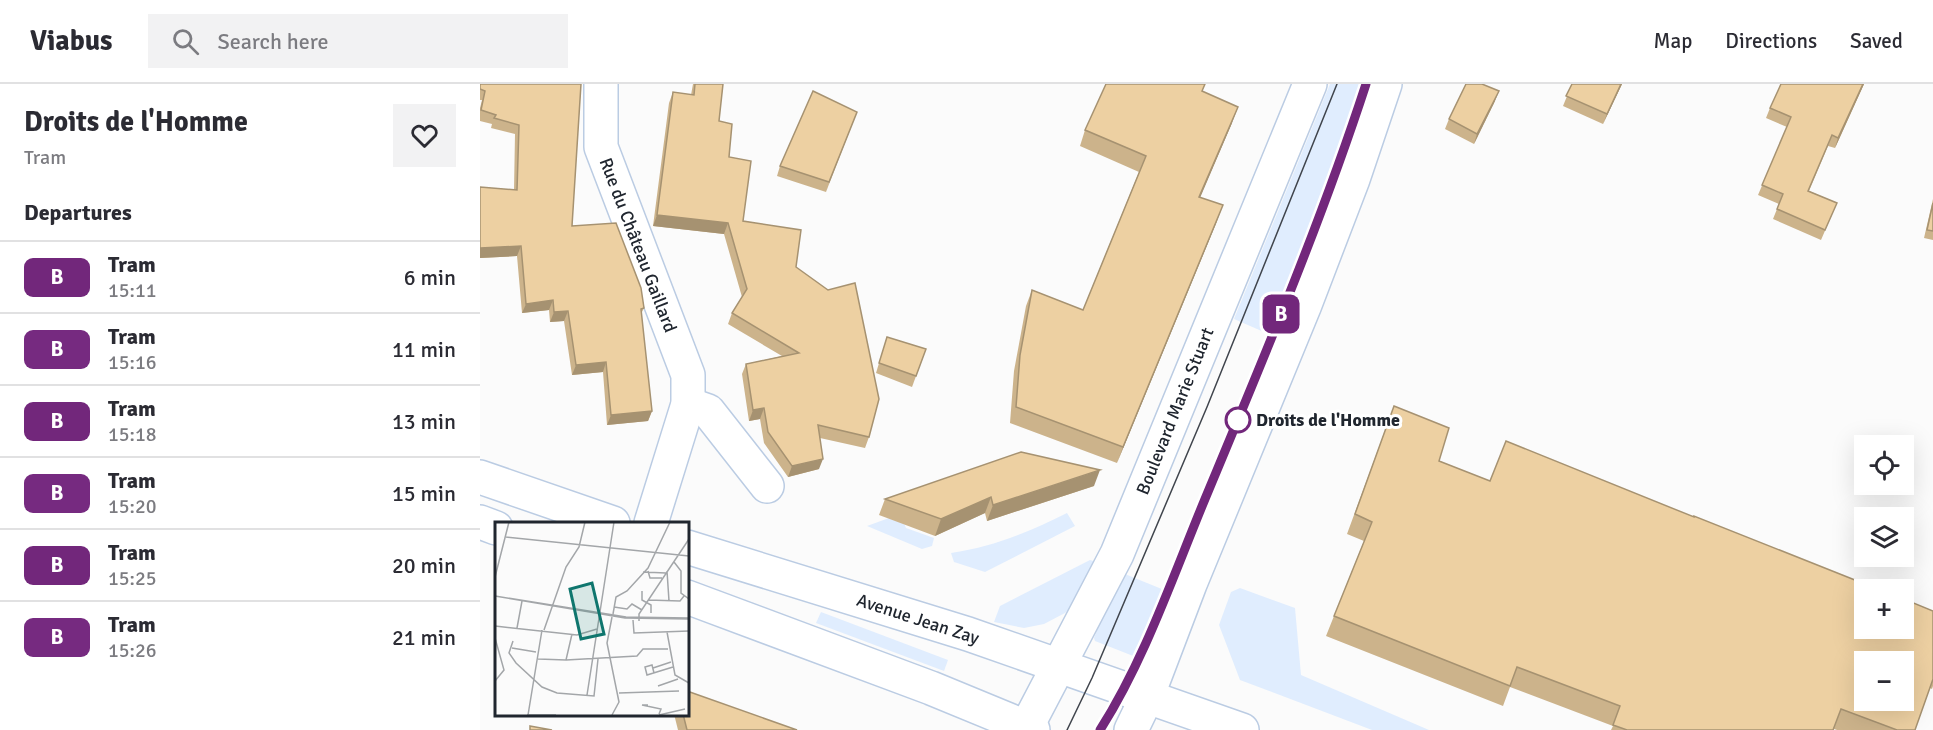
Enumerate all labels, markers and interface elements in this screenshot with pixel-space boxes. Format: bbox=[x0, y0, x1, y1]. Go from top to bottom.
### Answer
search box bbox=[148, 14, 568, 68]
text: Viabus bbox=[30, 24, 112, 58]
icon: search bbox=[169, 25, 202, 58]
text: Search here bbox=[217, 28, 328, 55]
text: Map bbox=[1654, 28, 1692, 54]
text: Directions bbox=[1725, 28, 1817, 54]
text: Saved bbox=[1850, 28, 1903, 54]
button: heart bbox=[393, 104, 456, 167]
text: Droits de l'Homme bbox=[24, 105, 248, 139]
text: Tram bbox=[24, 145, 66, 170]
street label: Rue du Château Gaillard bbox=[595, 155, 681, 335]
text: Departures bbox=[24, 199, 132, 226]
text: Tram bbox=[108, 251, 156, 278]
text: B bbox=[51, 264, 63, 290]
text: 6 min bbox=[404, 264, 456, 291]
text: 15:11 bbox=[108, 278, 157, 303]
line badge: B bbox=[1262, 294, 1300, 334]
text: B bbox=[1275, 301, 1287, 327]
text: Tram bbox=[108, 323, 156, 350]
street label: Boulevard Marie Stuart bbox=[1131, 324, 1219, 498]
text: B bbox=[51, 336, 63, 362]
text: 11 min bbox=[392, 336, 456, 363]
text: 15:16 bbox=[108, 350, 157, 375]
text: Tram bbox=[108, 395, 156, 422]
marker: Droits de l'Homme bbox=[1225, 407, 1251, 433]
text: B bbox=[51, 408, 63, 434]
text: 13 min bbox=[392, 408, 456, 435]
place label: Droits de l'Homme bbox=[1256, 409, 1400, 431]
text: 15:18 bbox=[108, 422, 157, 447]
map controls bbox=[1854, 435, 1914, 711]
button: locate bbox=[1854, 435, 1914, 495]
text: Tram bbox=[108, 467, 156, 494]
text: B bbox=[51, 480, 63, 506]
text: 15 min bbox=[392, 480, 456, 507]
text: 15:20 bbox=[108, 494, 157, 519]
button: layers bbox=[1854, 507, 1914, 567]
inset map bbox=[495, 522, 688, 715]
text: Tram bbox=[108, 539, 156, 566]
text: B bbox=[51, 552, 63, 578]
text: 20 min bbox=[392, 552, 456, 579]
text: 15:25 bbox=[108, 566, 157, 591]
button: + bbox=[1854, 579, 1914, 639]
street label: Avenue Jean Zay bbox=[854, 589, 983, 649]
text: Tram bbox=[108, 611, 156, 638]
text: B bbox=[51, 624, 63, 650]
text: 21 min bbox=[392, 624, 456, 651]
text: 15:26 bbox=[108, 638, 157, 663]
button: − bbox=[1854, 651, 1914, 711]

